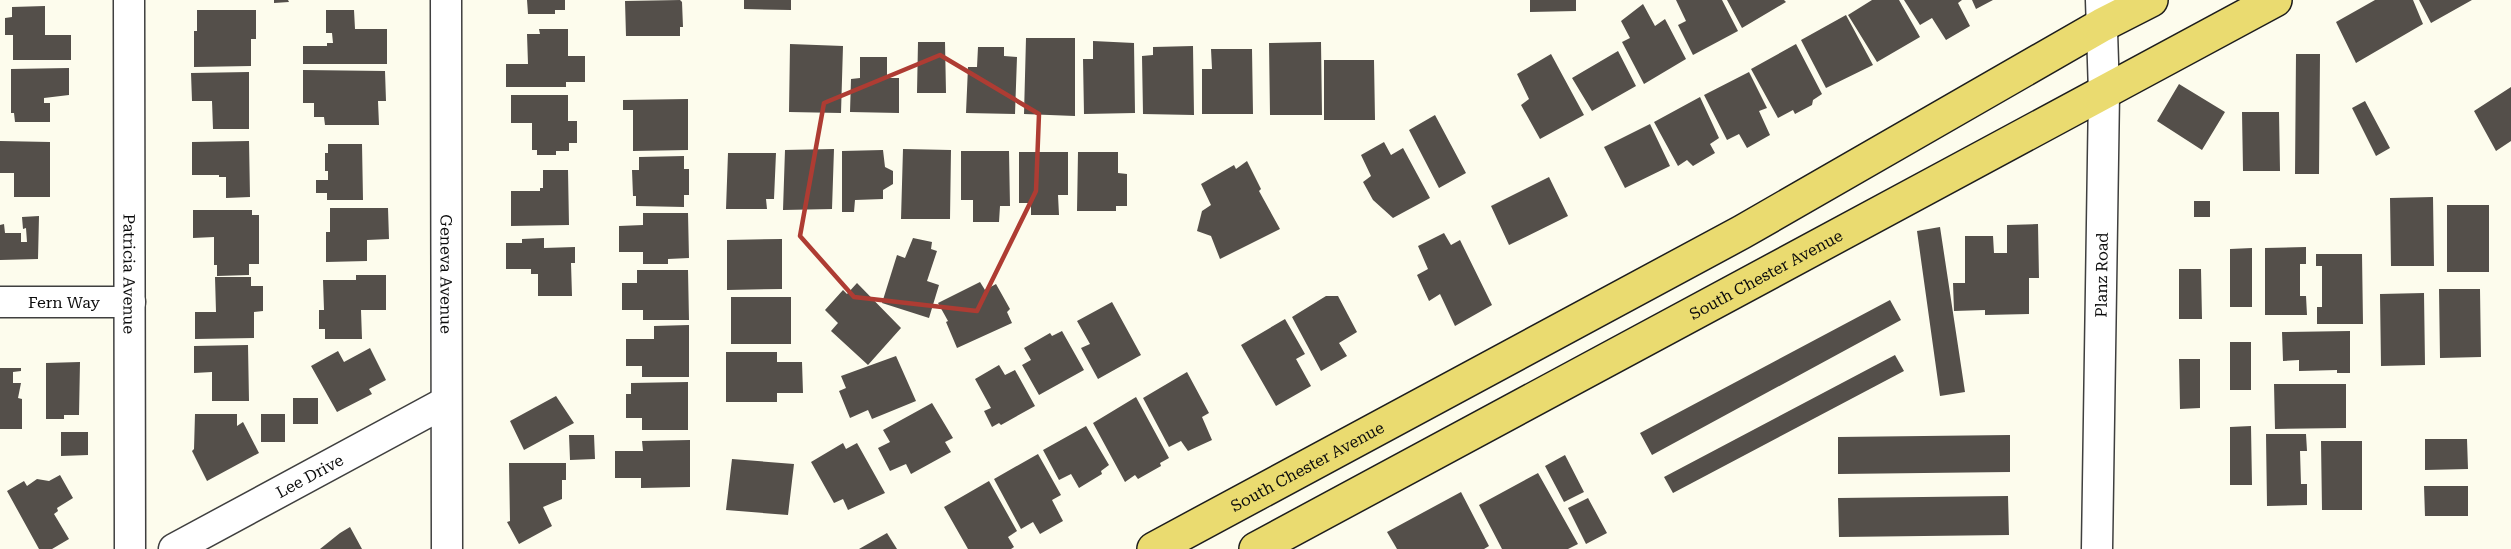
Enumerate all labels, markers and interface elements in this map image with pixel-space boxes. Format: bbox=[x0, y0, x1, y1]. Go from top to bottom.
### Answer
street label: Patricia Avenue bbox=[120, 214, 139, 334]
street label: Geneva Avenue bbox=[437, 214, 456, 334]
street label: South Chester Avenue bbox=[1686, 225, 1846, 323]
street label: Planz Road bbox=[2091, 232, 2111, 318]
street label: Fern Way bbox=[28, 293, 101, 312]
street label: South Chester Avenue bbox=[1227, 417, 1387, 515]
street label: Lee Drive bbox=[273, 450, 347, 502]

